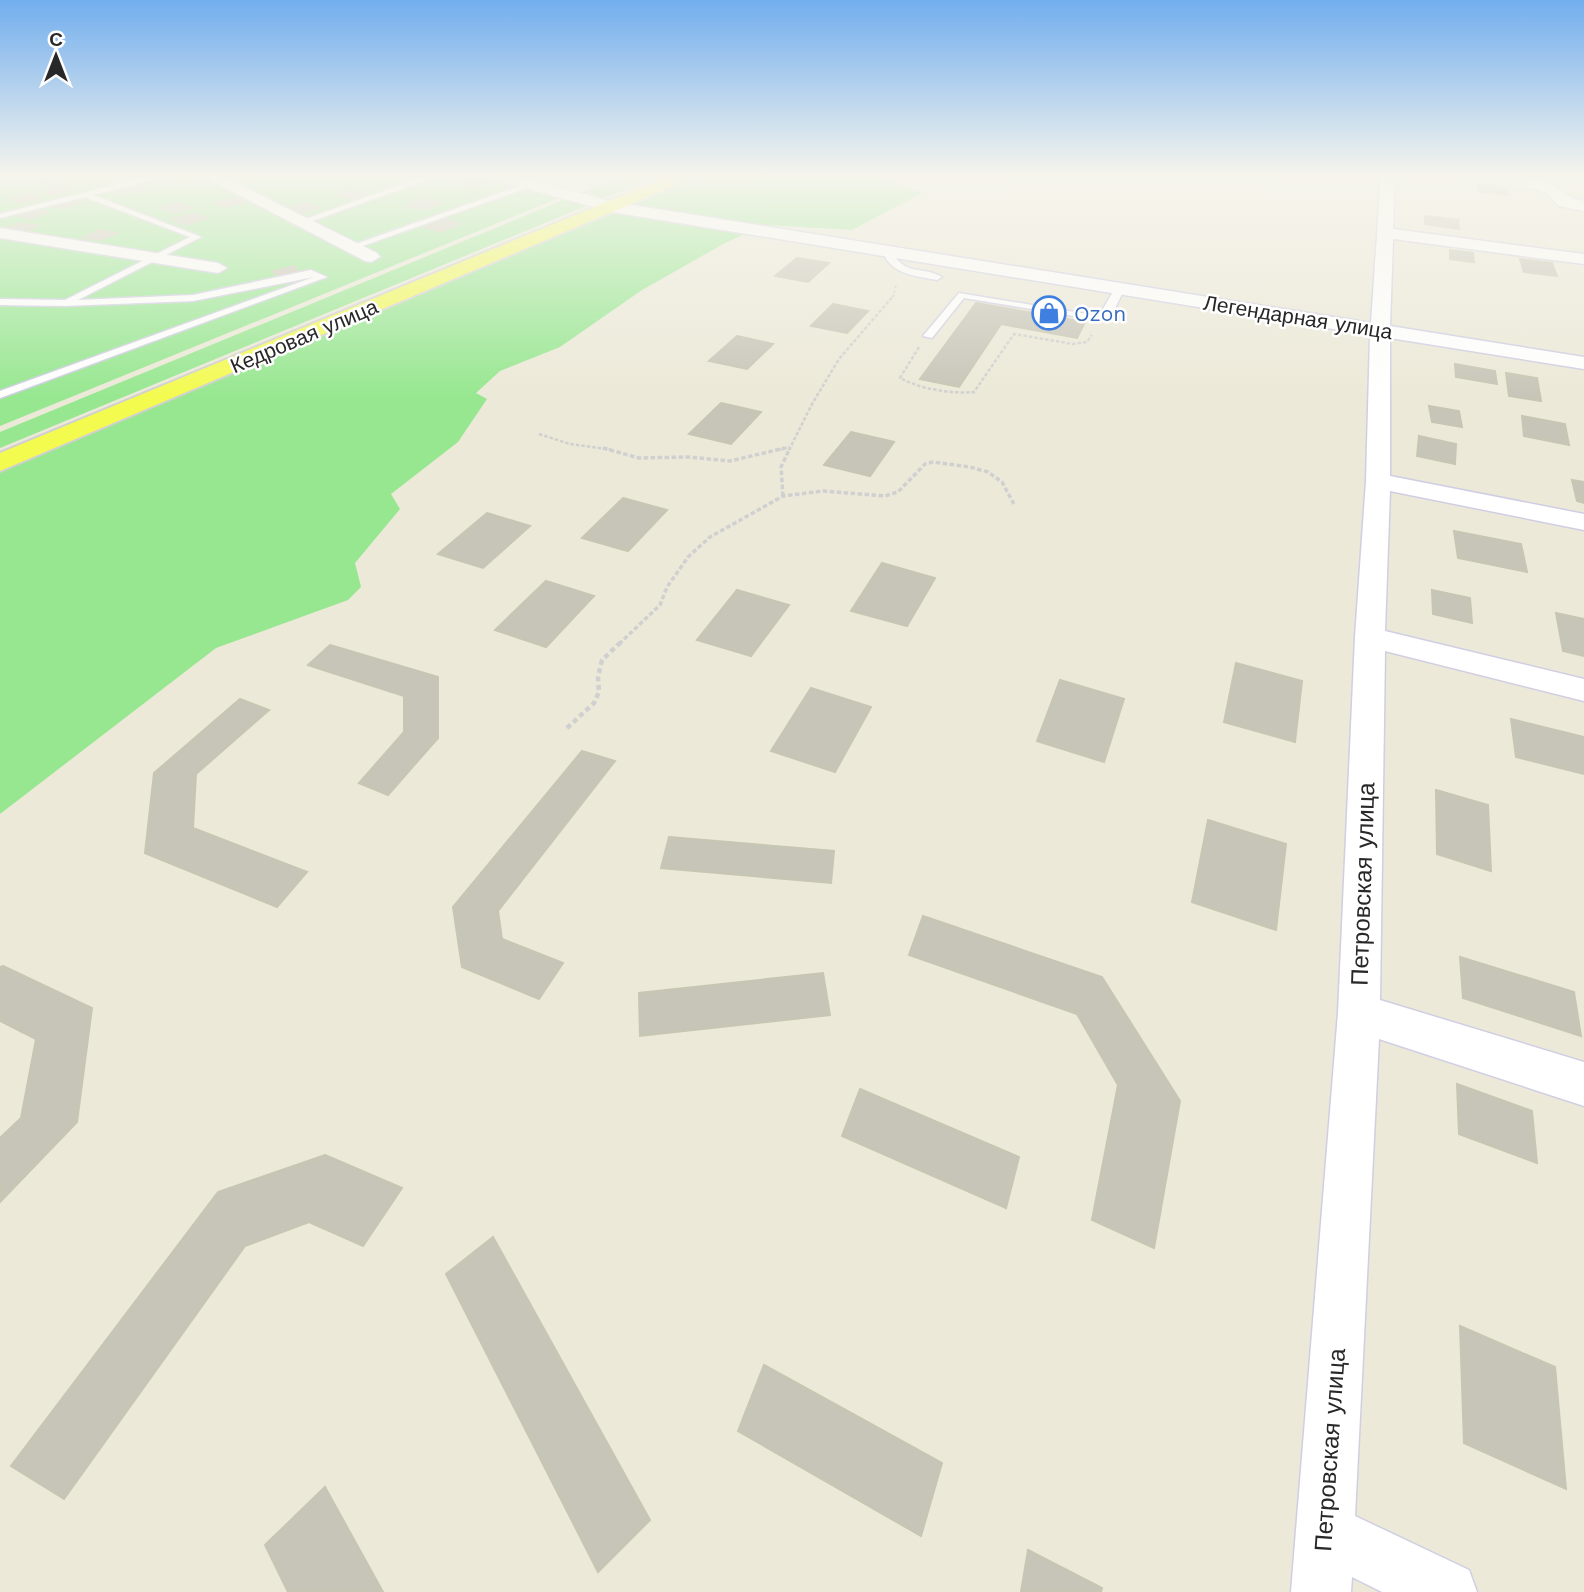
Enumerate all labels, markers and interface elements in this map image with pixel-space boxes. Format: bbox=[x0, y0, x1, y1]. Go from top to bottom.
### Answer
north arrow bbox=[21, 21, 91, 91]
text: С bbox=[49, 28, 63, 51]
street label: Легендарная улица bbox=[1202, 290, 1395, 344]
street label: Кедровая улица bbox=[226, 294, 382, 378]
shop icon: Ozon bbox=[1030, 294, 1068, 332]
place label: Ozon bbox=[1074, 301, 1126, 326]
street label: Петровская улица bbox=[1345, 781, 1381, 986]
street label: Петровская улица bbox=[1309, 1347, 1351, 1552]

